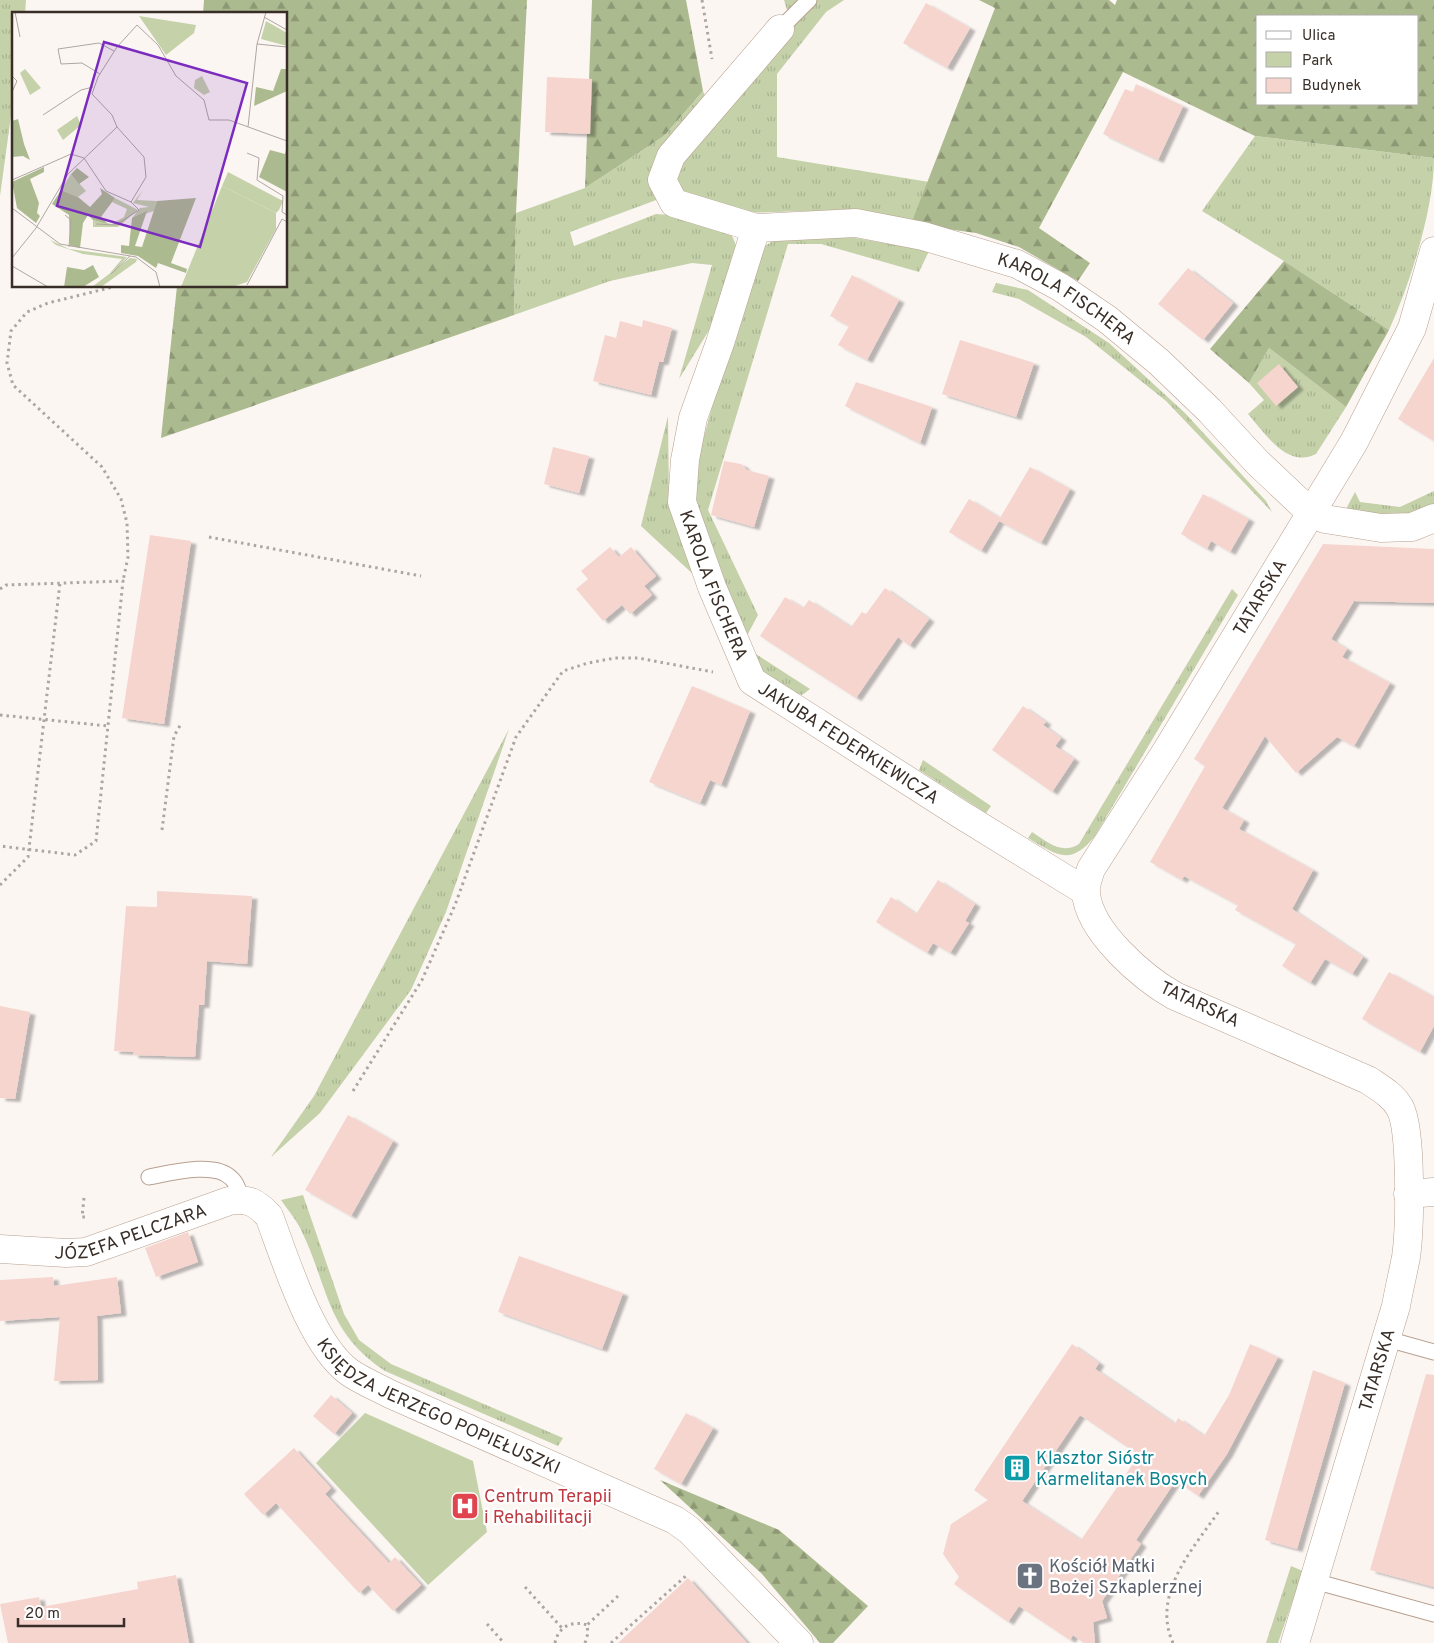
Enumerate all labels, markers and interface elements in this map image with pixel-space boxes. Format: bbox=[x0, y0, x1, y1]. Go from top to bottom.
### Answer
inset map bbox=[12, 12, 288, 288]
legend bbox=[1256, 15, 1419, 105]
text: Ulica bbox=[1302, 27, 1335, 46]
text: Park bbox=[1302, 52, 1333, 71]
text: Budynek bbox=[1302, 77, 1361, 96]
street label: KAROLA FISCHERA bbox=[994, 249, 1140, 351]
street label: KAROLA FISCHERA bbox=[673, 507, 752, 664]
street label: TATARSKA bbox=[1229, 556, 1293, 641]
street label: JAKUBA FEDERKIEWICZA bbox=[753, 678, 943, 810]
street label: TATARSKA bbox=[1156, 977, 1243, 1034]
street label: JÓZEFA PELCZARA bbox=[54, 1200, 210, 1266]
street label: TATARSKA bbox=[1355, 1326, 1402, 1415]
street label: KSIĘDZA JERZEGO POPIEŁUSZKI bbox=[310, 1334, 563, 1481]
place label: Klasztor Sióstr Karmelitanek Bosych bbox=[1036, 1448, 1207, 1492]
building icon: Klasztor Sióstr Karmelitanek Bosych bbox=[1002, 1453, 1032, 1483]
place label: Centrum Terapii i Rehabilitacji bbox=[484, 1486, 612, 1530]
hospital icon: Centrum Terapii i Rehabilitacji bbox=[450, 1491, 480, 1521]
place label: Kościół Matki Bożej Szkaplerznej bbox=[1049, 1556, 1202, 1600]
church icon: Kościół Matki Bożej Szkaplerznej bbox=[1015, 1561, 1045, 1591]
scale bar bbox=[18, 1596, 124, 1628]
text: 20 m bbox=[25, 1605, 60, 1624]

